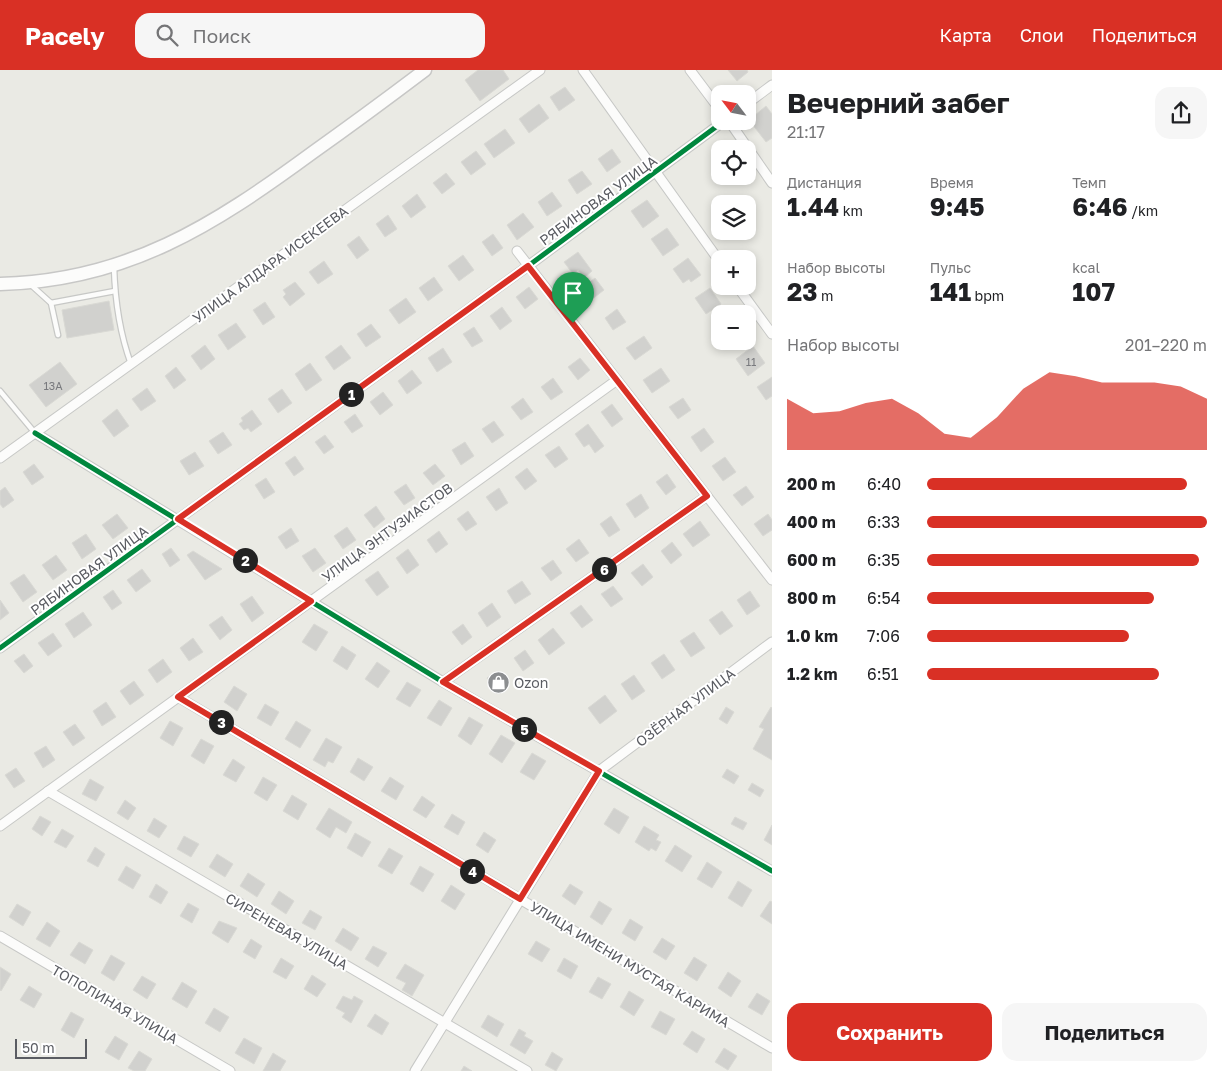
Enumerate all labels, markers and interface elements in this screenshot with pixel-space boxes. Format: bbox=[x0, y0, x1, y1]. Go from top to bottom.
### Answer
search box bbox=[135, 13, 485, 58]
text: Pacely bbox=[25, 21, 105, 50]
icon: search bbox=[153, 21, 181, 49]
text: Поиск bbox=[193, 24, 251, 47]
text: Карта bbox=[940, 24, 992, 46]
text: Слои bbox=[1020, 24, 1064, 46]
text: Поделиться bbox=[1092, 24, 1197, 46]
north arrow bbox=[711, 85, 756, 130]
map controls bbox=[711, 85, 756, 350]
text: Вечерний забег bbox=[787, 86, 1010, 119]
button: share bbox=[1155, 87, 1207, 139]
text: 21:17 bbox=[787, 122, 825, 142]
button: locate bbox=[711, 140, 756, 185]
street label: РЯБИНОВАЯ УЛИЦА bbox=[536, 151, 661, 248]
text: Дистанция bbox=[787, 174, 862, 191]
text: Время bbox=[930, 174, 974, 191]
text: Темп bbox=[1072, 174, 1106, 191]
text: 1.44 bbox=[787, 191, 839, 222]
text: 9:45 bbox=[930, 191, 984, 222]
text: 6:46 bbox=[1072, 191, 1128, 222]
button: layers bbox=[711, 195, 756, 240]
street label: УЛИЦА АЛДАРА ИСЕКЕЕВА bbox=[189, 202, 351, 326]
text: km bbox=[839, 202, 863, 219]
text: /km bbox=[1128, 202, 1158, 219]
button: + bbox=[711, 250, 756, 295]
text: Набор высоты bbox=[787, 259, 886, 276]
text: Пульс bbox=[930, 259, 971, 276]
text: kcal bbox=[1072, 259, 1100, 276]
pin bbox=[552, 272, 594, 323]
text: 23 bbox=[787, 276, 818, 307]
text: 141 bbox=[930, 276, 971, 307]
text: 107 bbox=[1072, 276, 1115, 307]
icon: arrive bbox=[559, 279, 587, 307]
text: m bbox=[818, 287, 833, 304]
text: bpm bbox=[971, 287, 1004, 304]
button: − bbox=[711, 305, 756, 350]
text: Набор высоты bbox=[787, 335, 900, 355]
text: 201–220 m bbox=[1125, 335, 1207, 355]
house number: 11 bbox=[746, 355, 756, 368]
house number: 13А bbox=[43, 379, 63, 392]
pin: 1 bbox=[338, 382, 364, 406]
text: 1 bbox=[348, 386, 355, 403]
text: 200 m bbox=[787, 474, 836, 494]
text: 6:40 bbox=[867, 474, 901, 494]
street label: УЛИЦА ЭНТУЗИАСТОВ bbox=[318, 479, 456, 585]
text: 400 m bbox=[787, 512, 836, 532]
text: 6:33 bbox=[867, 512, 900, 532]
street label: РЯБИНОВАЯ УЛИЦА bbox=[27, 521, 152, 618]
pin: 2 bbox=[232, 548, 258, 572]
text: 600 m bbox=[787, 550, 836, 570]
text: 6:35 bbox=[867, 550, 900, 570]
text: 2 bbox=[241, 552, 250, 569]
pin: 6 bbox=[592, 556, 616, 582]
text: 6 bbox=[600, 561, 609, 578]
text: 800 m bbox=[787, 588, 836, 608]
text: 6:54 bbox=[867, 588, 901, 608]
text: 1.0 km bbox=[787, 626, 838, 646]
text: 7:06 bbox=[867, 626, 900, 646]
street label: ОЗЁРНАЯ УЛИЦА bbox=[632, 664, 738, 750]
text: 1.2 km bbox=[787, 664, 837, 684]
text: 6:51 bbox=[867, 664, 899, 684]
shop icon: Ozon bbox=[486, 670, 510, 694]
place label: Ozon bbox=[514, 674, 548, 691]
pin: 3 bbox=[208, 710, 234, 734]
text: 3 bbox=[217, 714, 226, 731]
pin: 5 bbox=[512, 716, 536, 742]
text: 5 bbox=[520, 721, 529, 738]
pin: 4 bbox=[460, 858, 484, 884]
text: 4 bbox=[468, 863, 477, 880]
street label: СИРЕНЕВАЯ УЛИЦА bbox=[223, 889, 352, 973]
street label: УЛИЦА ИМЕНИ МУСТАЯ КАРИМА bbox=[527, 897, 734, 1031]
street label: ТОПОЛИНАЯ УЛИЦА bbox=[49, 961, 182, 1047]
button: Сохранить bbox=[787, 1003, 992, 1061]
button: Поделиться bbox=[1002, 1003, 1207, 1061]
scale bar bbox=[15, 1036, 88, 1059]
text: 50 m bbox=[22, 1039, 55, 1056]

